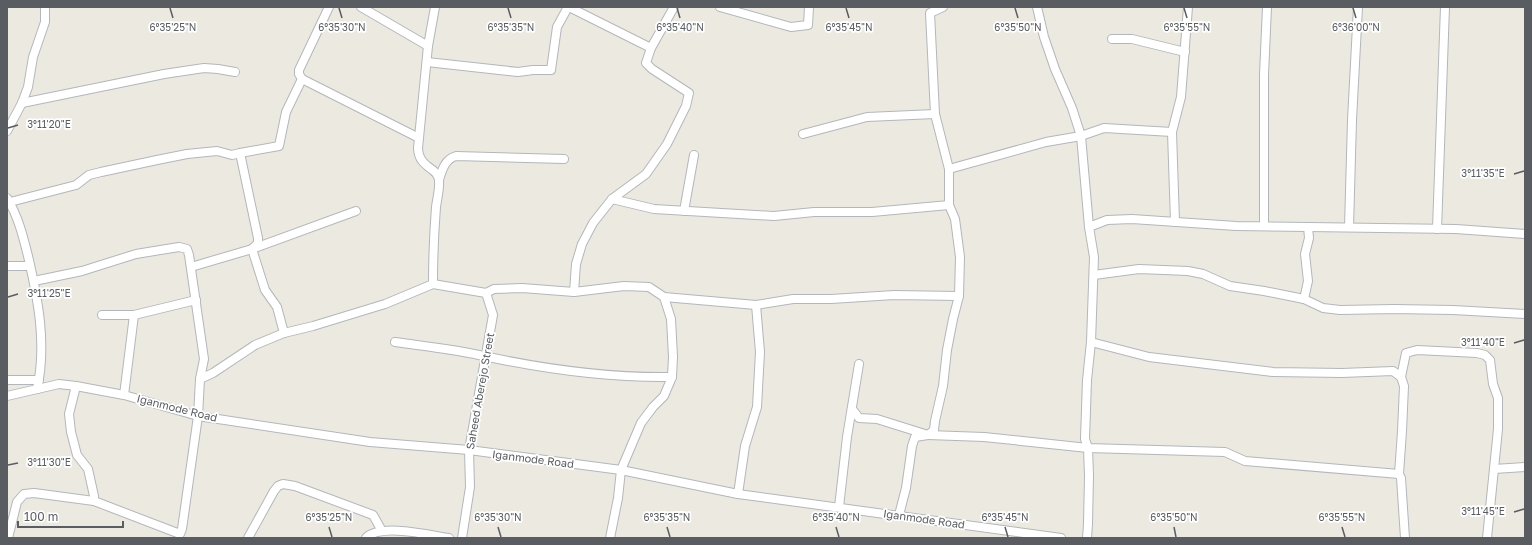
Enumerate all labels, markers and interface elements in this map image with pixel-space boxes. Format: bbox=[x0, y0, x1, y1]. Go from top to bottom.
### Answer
text: 6°35'25"N bbox=[150, 21, 196, 33]
text: 6°35'30"N bbox=[318, 21, 366, 33]
text: 6°35'35"N bbox=[488, 21, 534, 33]
text: 6°35'40"N bbox=[656, 21, 704, 33]
text: 6°35'45"N bbox=[825, 21, 873, 33]
text: 6°35'50"N bbox=[994, 21, 1042, 33]
text: 6°35'55"N bbox=[1164, 21, 1210, 33]
text: 6°36'00"N bbox=[1332, 21, 1380, 33]
text: 3°11'20"E bbox=[27, 118, 71, 130]
text: 3°11'35"E bbox=[1461, 167, 1505, 179]
text: 3°11'25"E bbox=[27, 287, 71, 299]
street label: Saheed Aberejo Street bbox=[463, 332, 496, 450]
text: 3°11'40"E bbox=[1461, 336, 1505, 348]
street label: Iganmode Road bbox=[136, 391, 219, 424]
street label: Iganmode Road bbox=[491, 447, 575, 470]
text: 3°11'30"E bbox=[27, 456, 71, 468]
scale bar bbox=[18, 503, 123, 529]
text: 3°11'45"E bbox=[1461, 505, 1505, 517]
street label: Iganmode Road bbox=[882, 506, 966, 531]
text: 100 m bbox=[24, 509, 58, 524]
text: 6°35'25"N bbox=[306, 511, 352, 523]
text: 6°35'30"N bbox=[474, 511, 522, 523]
text: 6°35'35"N bbox=[644, 511, 690, 523]
text: 6°35'40"N bbox=[812, 511, 860, 523]
text: 6°35'45"N bbox=[981, 511, 1029, 523]
text: 6°35'50"N bbox=[1150, 511, 1198, 523]
text: 6°35'55"N bbox=[1319, 511, 1365, 523]

